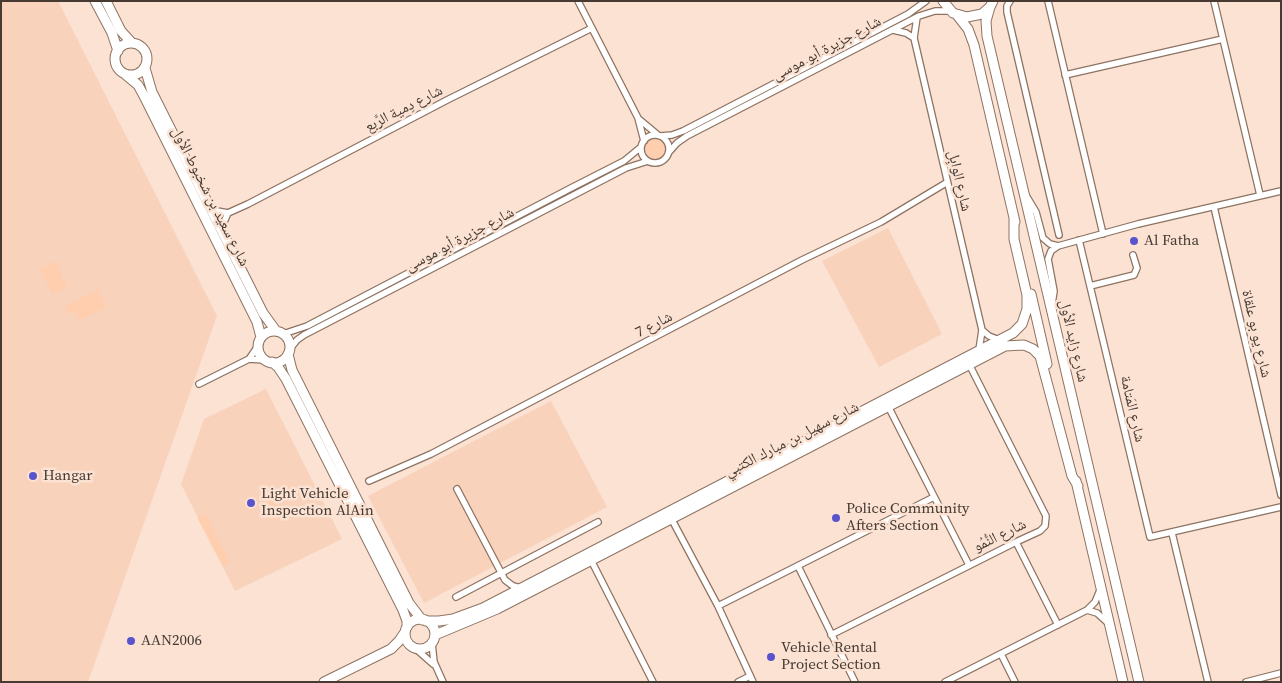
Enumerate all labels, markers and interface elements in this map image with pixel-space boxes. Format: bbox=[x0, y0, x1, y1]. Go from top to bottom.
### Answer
street label: شارع جزيرة أبو موسى bbox=[769, 13, 885, 85]
street label: شارع دِمية الرَّبع bbox=[362, 82, 446, 136]
street label: شارع سعيد بن شخبوط الأول bbox=[167, 124, 253, 270]
street label: شارع الوابِل bbox=[943, 149, 975, 213]
street label: شارع جزيرة أبو موسى bbox=[402, 204, 518, 276]
place label: Al Fatha bbox=[1144, 232, 1199, 250]
marker: Al Fatha bbox=[1128, 235, 1140, 247]
street label: شارع يو بو علقاة bbox=[1237, 288, 1275, 380]
street label: شارع زايد الأول bbox=[1055, 298, 1091, 384]
street label: شارع 7 bbox=[632, 308, 676, 342]
street label: شارع المَتامة bbox=[1116, 374, 1148, 444]
street label: شارع سهيل بن مبارك الكتبي bbox=[722, 398, 862, 482]
place label: Hangar bbox=[43, 467, 93, 485]
marker: Hangar bbox=[27, 470, 39, 482]
place label: Light Vehicle Inspection AlAin bbox=[261, 485, 374, 520]
marker: Light Vehicle Inspection AlAin bbox=[245, 497, 257, 509]
place label: Police Community Afters Section bbox=[846, 500, 970, 535]
marker: Police Community Afters Section bbox=[830, 512, 842, 524]
street label: شارع النُّمُو bbox=[971, 516, 1029, 556]
place label: AAN2006 bbox=[141, 632, 202, 650]
marker: AAN2006 bbox=[125, 635, 137, 647]
place label: Vehicle Rental Project Section bbox=[781, 639, 881, 674]
marker: Vehicle Rental Project Section bbox=[765, 651, 777, 663]

